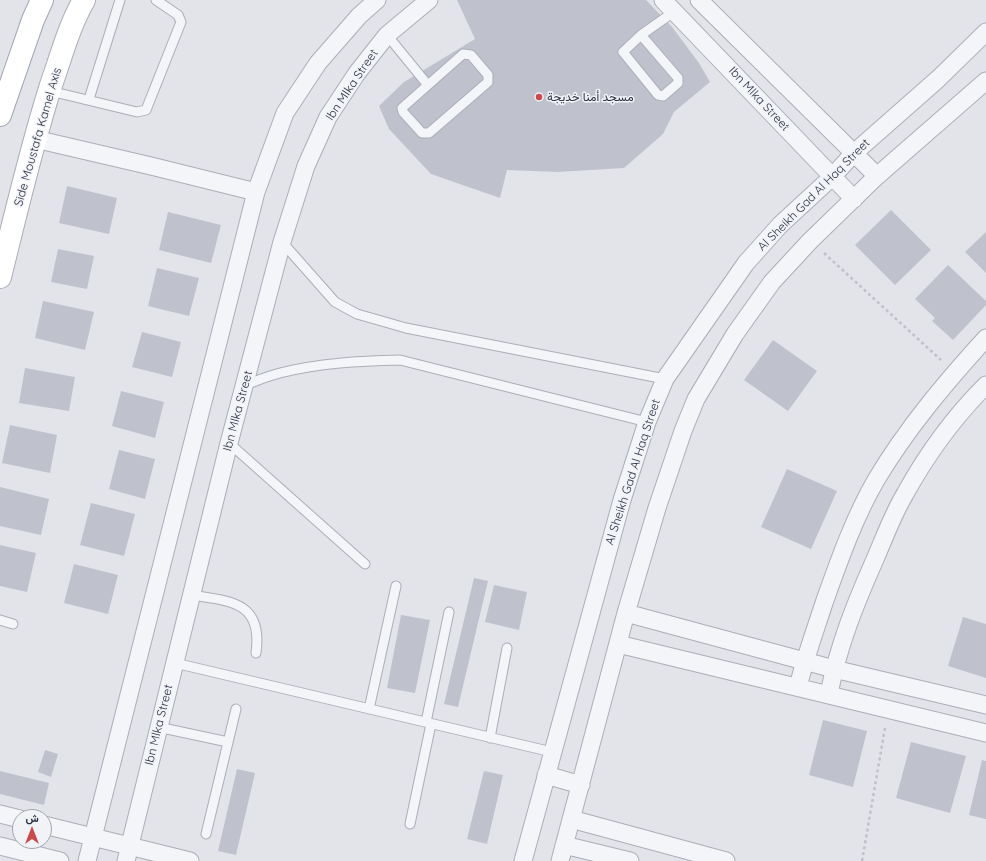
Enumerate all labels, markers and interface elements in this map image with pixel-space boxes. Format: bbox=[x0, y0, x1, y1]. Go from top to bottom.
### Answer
street label: Ibn Mlka Street bbox=[323, 47, 381, 123]
street label: Ibn Mlka Street bbox=[725, 64, 793, 134]
street label: Side Moustafa Kamel Axis bbox=[11, 66, 65, 208]
place label: مسجد أمنا خديجة bbox=[547, 90, 634, 104]
marker: مسجد أمنا خديجة bbox=[534, 92, 544, 102]
street label: Al Sheikh Gad Al Haq Street bbox=[755, 136, 873, 254]
street label: Ibn Mlka Street bbox=[220, 369, 256, 453]
street label: Al Sheikh Gad Al Haq Street bbox=[603, 397, 663, 547]
street label: Ibn Mlka Street bbox=[142, 683, 176, 767]
north arrow bbox=[12, 809, 52, 849]
text: ش bbox=[25, 811, 39, 825]

